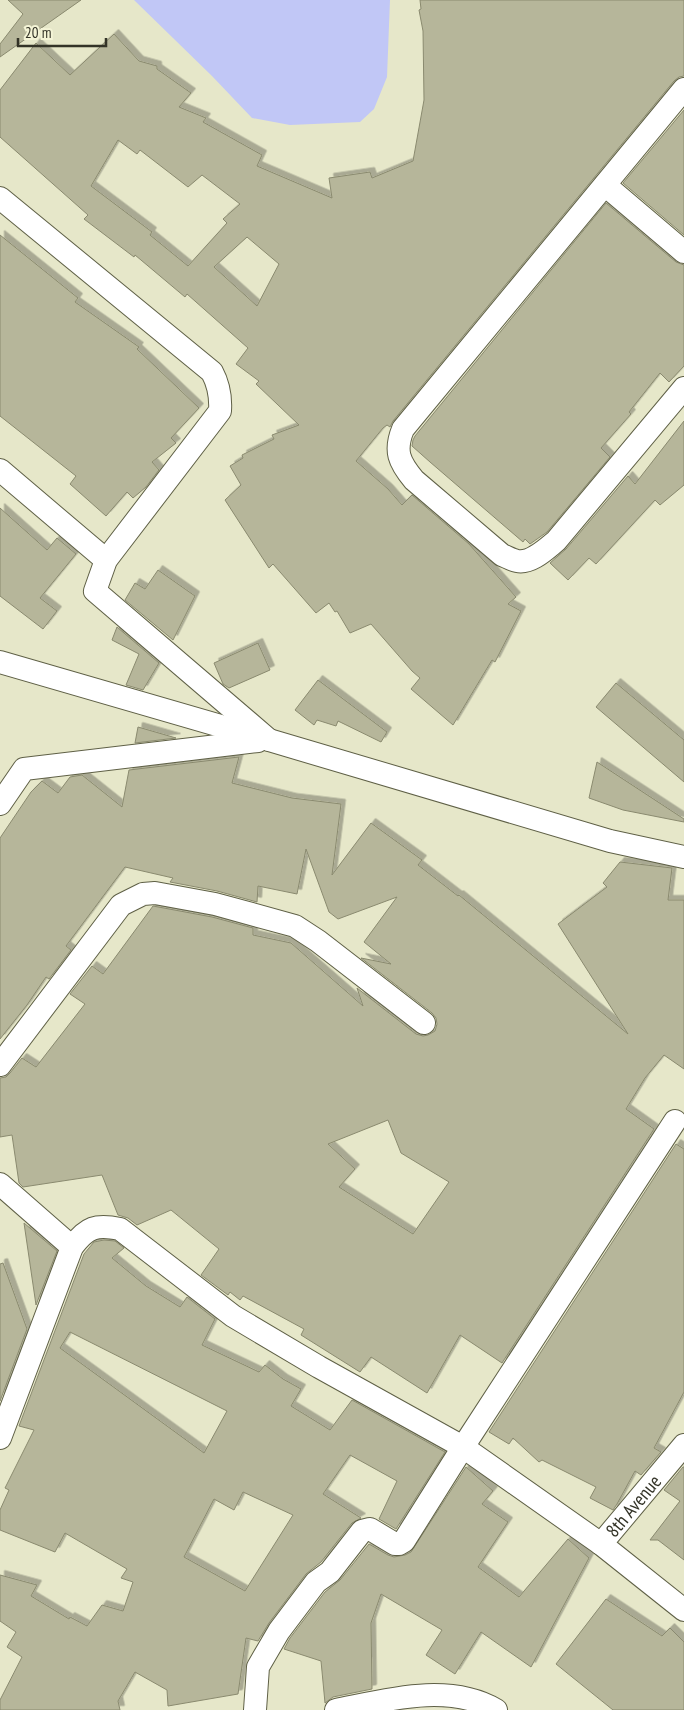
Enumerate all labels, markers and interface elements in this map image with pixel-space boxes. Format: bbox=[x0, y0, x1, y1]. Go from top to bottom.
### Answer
scale bar bbox=[18, 15, 105, 47]
text: 20 m bbox=[25, 23, 51, 42]
street label: 8th Avenue bbox=[600, 1470, 666, 1542]

